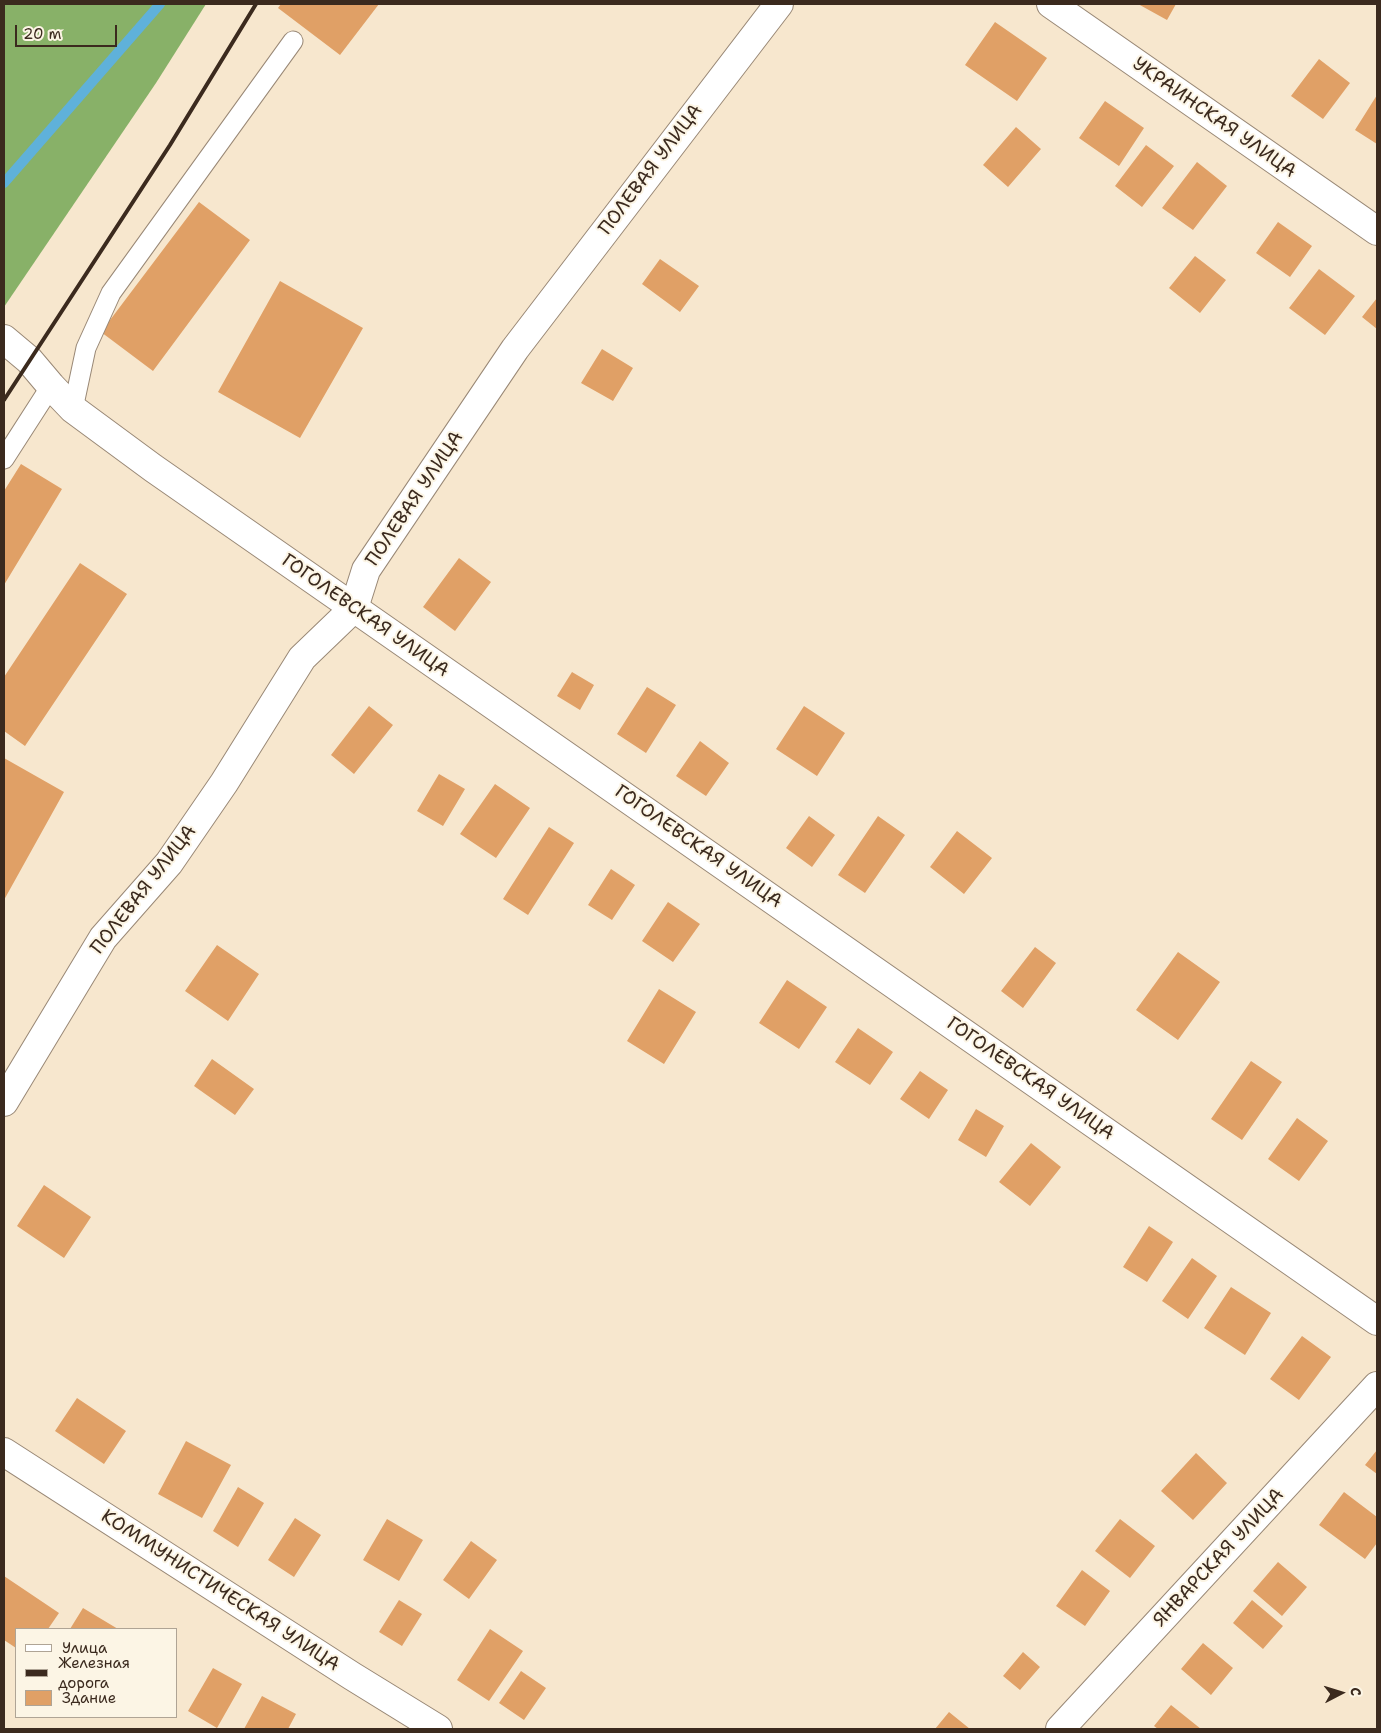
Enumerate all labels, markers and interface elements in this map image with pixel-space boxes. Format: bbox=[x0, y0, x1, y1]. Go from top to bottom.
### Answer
scale bar bbox=[18, 15, 120, 47]
text: 20 m bbox=[23, 24, 62, 44]
street label: УКРАИНСКАЯ УЛИЦА bbox=[1128, 53, 1300, 183]
street label: ПОЛЕВАЯ УЛИЦА bbox=[594, 100, 708, 240]
street label: ПОЛЕВАЯ УЛИЦА bbox=[361, 427, 469, 571]
street label: ГОГОЛЕВСКАЯ УЛИЦА bbox=[277, 549, 453, 683]
street label: ГОГОЛЕВСКАЯ УЛИЦА bbox=[610, 780, 786, 914]
street label: ПОЛЕВАЯ УЛИЦА bbox=[86, 821, 202, 959]
street label: ГОГОЛЕВСКАЯ УЛИЦА bbox=[942, 1012, 1118, 1146]
street label: ЯНВАРСКАЯ УЛИЦА bbox=[1149, 1484, 1289, 1632]
street label: КОММУНИСТИЧЕСКАЯ УЛИЦА bbox=[97, 1505, 343, 1677]
legend bbox=[15, 1628, 178, 1718]
text: Улица bbox=[62, 1638, 107, 1658]
text: Железная дорога bbox=[58, 1653, 130, 1693]
north arrow bbox=[1316, 1668, 1366, 1718]
text: С bbox=[1347, 1687, 1365, 1697]
text: Здание bbox=[62, 1688, 116, 1708]

